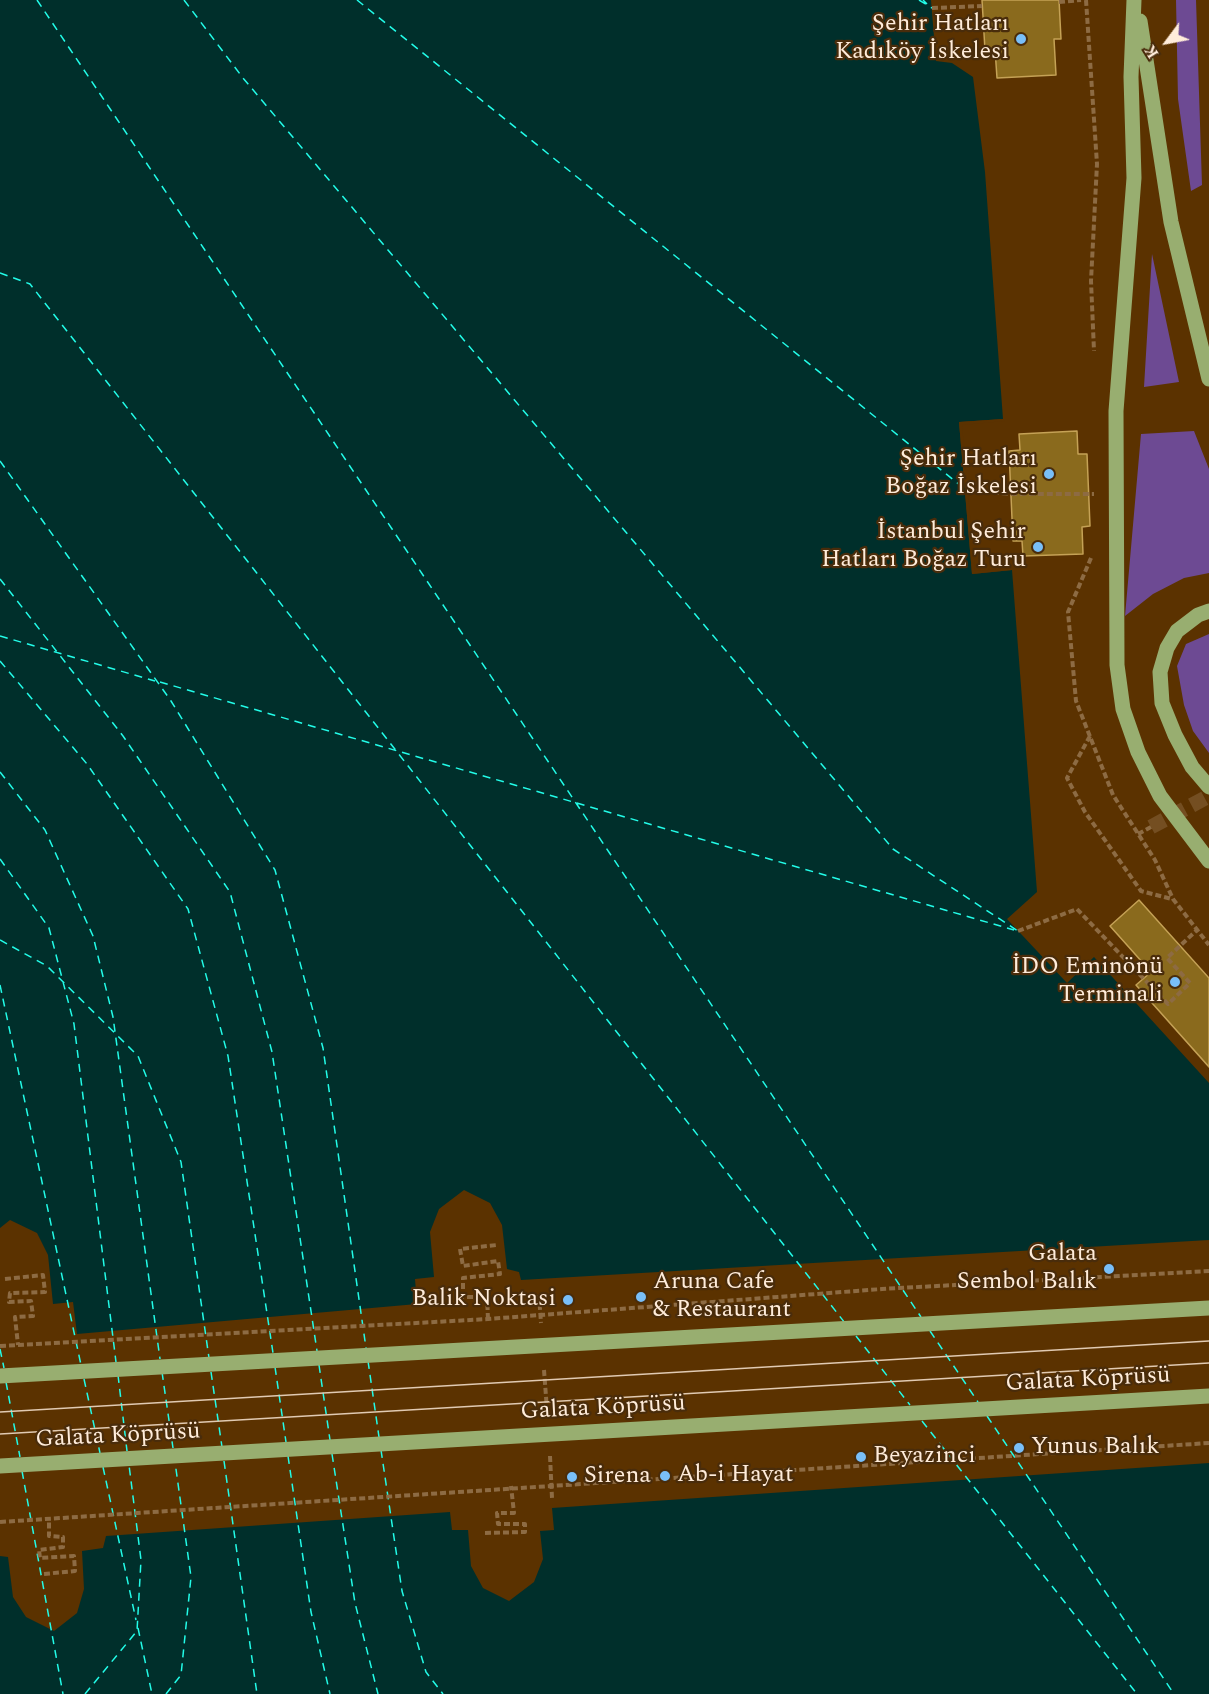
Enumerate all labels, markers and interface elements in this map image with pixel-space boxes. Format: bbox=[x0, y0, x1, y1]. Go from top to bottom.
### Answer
place label: Şehir Hatları Kadıköy İskelesi bbox=[835, 11, 1009, 67]
north arrow bbox=[1137, 12, 1197, 72]
marker: Şehir Hatları Kadıköy İskelesi bbox=[1014, 32, 1028, 46]
text: K bbox=[1138, 40, 1165, 63]
place label: Şehir Hatları Boğaz İskelesi bbox=[885, 446, 1037, 502]
marker: Şehir Hatları Boğaz İskelesi bbox=[1042, 467, 1056, 481]
place label: İstanbul Şehir Hatları Boğaz Turu bbox=[821, 519, 1026, 575]
marker: İstanbul Şehir Hatları Boğaz Turu bbox=[1031, 540, 1045, 554]
place label: İDO Eminönü Terminali bbox=[1011, 954, 1163, 1010]
marker: İDO Eminönü Terminali bbox=[1168, 975, 1182, 989]
place label: Galata Sembol Balık bbox=[957, 1241, 1097, 1297]
marker: Galata Sembol Balık bbox=[1102, 1262, 1116, 1276]
place label: Aruna Cafe & Restaurant bbox=[653, 1269, 791, 1325]
place label: Balik Noktasi bbox=[411, 1286, 556, 1314]
marker: Aruna Cafe & Restaurant bbox=[634, 1290, 648, 1304]
marker: Balik Noktasi bbox=[561, 1293, 575, 1307]
street label: Galata Köprüsü bbox=[1005, 1362, 1171, 1400]
street label: Galata Köprüsü bbox=[520, 1390, 686, 1428]
street label: Galata Köprüsü bbox=[35, 1418, 201, 1456]
place label: Yunus Balık bbox=[1031, 1434, 1160, 1462]
marker: Yunus Balık bbox=[1012, 1441, 1026, 1455]
place label: Beyazinci bbox=[873, 1443, 976, 1471]
marker: Beyazinci bbox=[854, 1450, 868, 1464]
place label: Ab-i Hayat bbox=[677, 1462, 794, 1490]
place label: Sirena bbox=[584, 1463, 651, 1491]
marker: Ab-i Hayat bbox=[658, 1469, 672, 1483]
marker: Sirena bbox=[565, 1470, 579, 1484]

